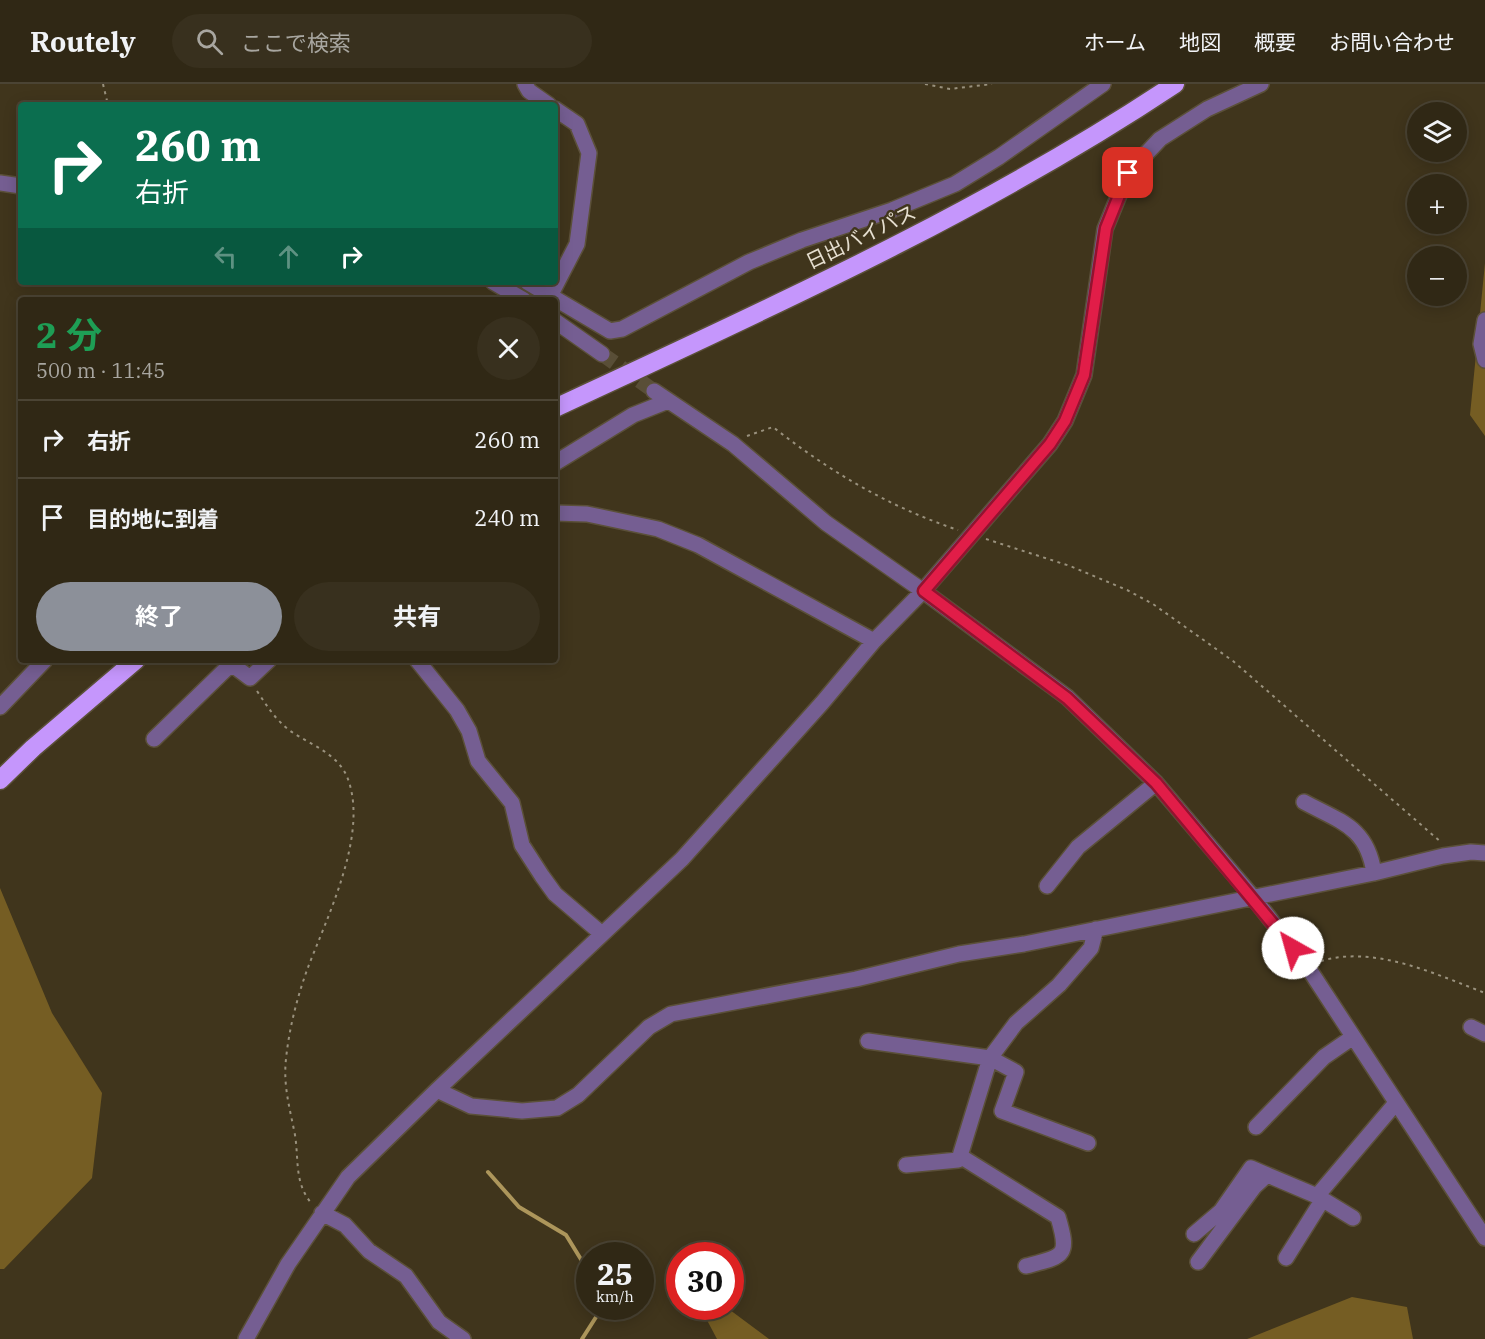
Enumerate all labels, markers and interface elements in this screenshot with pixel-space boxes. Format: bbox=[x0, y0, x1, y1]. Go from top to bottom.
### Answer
search box bbox=[172, 14, 592, 68]
text: Routely bbox=[30, 23, 136, 60]
icon: search bbox=[193, 25, 226, 58]
text: ここで検索 bbox=[241, 28, 351, 57]
text: ホーム bbox=[1084, 28, 1146, 56]
text: 地図 bbox=[1179, 28, 1221, 56]
text: 概要 bbox=[1254, 28, 1296, 56]
text: お問い合わせ bbox=[1329, 28, 1455, 56]
map controls bbox=[1407, 102, 1467, 306]
button: layers bbox=[1407, 102, 1467, 162]
text: 260 m bbox=[135, 118, 261, 173]
icon: right bbox=[36, 126, 114, 204]
pin bbox=[1102, 147, 1153, 198]
icon: arrive bbox=[1111, 156, 1144, 189]
text: 右折 bbox=[135, 174, 189, 209]
button: + bbox=[1407, 174, 1467, 234]
street label: 日出バイパス bbox=[801, 198, 920, 275]
icon: left bbox=[209, 240, 242, 273]
icon: ahead bbox=[272, 240, 305, 273]
icon: right bbox=[335, 240, 368, 273]
button: − bbox=[1407, 246, 1467, 306]
text: 2 分 bbox=[36, 311, 102, 358]
button: close bbox=[477, 317, 540, 380]
text: 500 m · 11:45 bbox=[36, 357, 165, 384]
icon: right bbox=[36, 423, 69, 456]
text: 260 m bbox=[474, 425, 540, 454]
text: 右折 bbox=[87, 426, 131, 455]
icon: arrive bbox=[36, 501, 69, 534]
text: 240 m bbox=[474, 503, 540, 532]
text: 目的地に到着 bbox=[87, 504, 219, 533]
button: 終了 bbox=[36, 582, 282, 651]
button: 共有 bbox=[294, 582, 540, 651]
position arrow bbox=[1261, 916, 1325, 980]
speed limit sign: 30 bbox=[666, 1242, 744, 1320]
text: 25 bbox=[597, 1254, 633, 1293]
text: km/h bbox=[596, 1287, 634, 1306]

